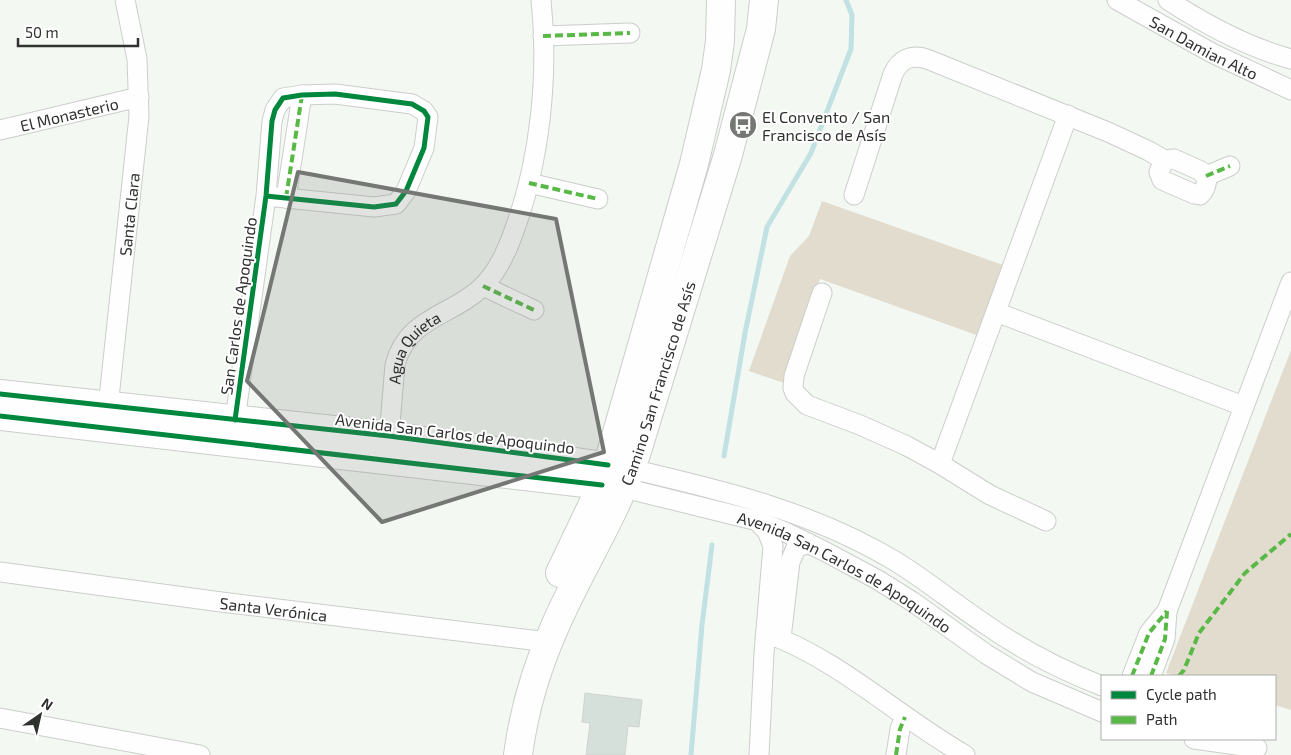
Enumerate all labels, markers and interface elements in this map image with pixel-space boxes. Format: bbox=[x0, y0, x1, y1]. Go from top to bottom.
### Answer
street label: San Damian Alto bbox=[1147, 11, 1261, 83]
scale bar bbox=[18, 15, 138, 47]
text: 50 m bbox=[25, 23, 59, 41]
street label: El Monasterio bbox=[18, 93, 120, 134]
place label: El Convento / San Francisco de Asís bbox=[762, 107, 890, 144]
bus stop icon: El Convento / San Francisco de Asís bbox=[728, 110, 758, 140]
street label: Santa Clara bbox=[115, 172, 142, 257]
street label: San Carlos de Apoquindo bbox=[216, 216, 260, 396]
street label: Camino San Francisco de Asís bbox=[616, 279, 698, 488]
street label: Agua Quieta bbox=[384, 307, 443, 385]
street label: Avenida San Carlos de Apoquindo bbox=[334, 409, 576, 457]
street label: Avenida San Carlos de Apoquindo bbox=[736, 507, 955, 636]
street label: Santa Verónica bbox=[219, 592, 328, 624]
legend bbox=[1101, 675, 1276, 740]
text: Cycle path bbox=[1146, 685, 1217, 703]
north arrow bbox=[15, 690, 65, 740]
text: N bbox=[39, 694, 56, 714]
text: Path bbox=[1146, 710, 1177, 728]

